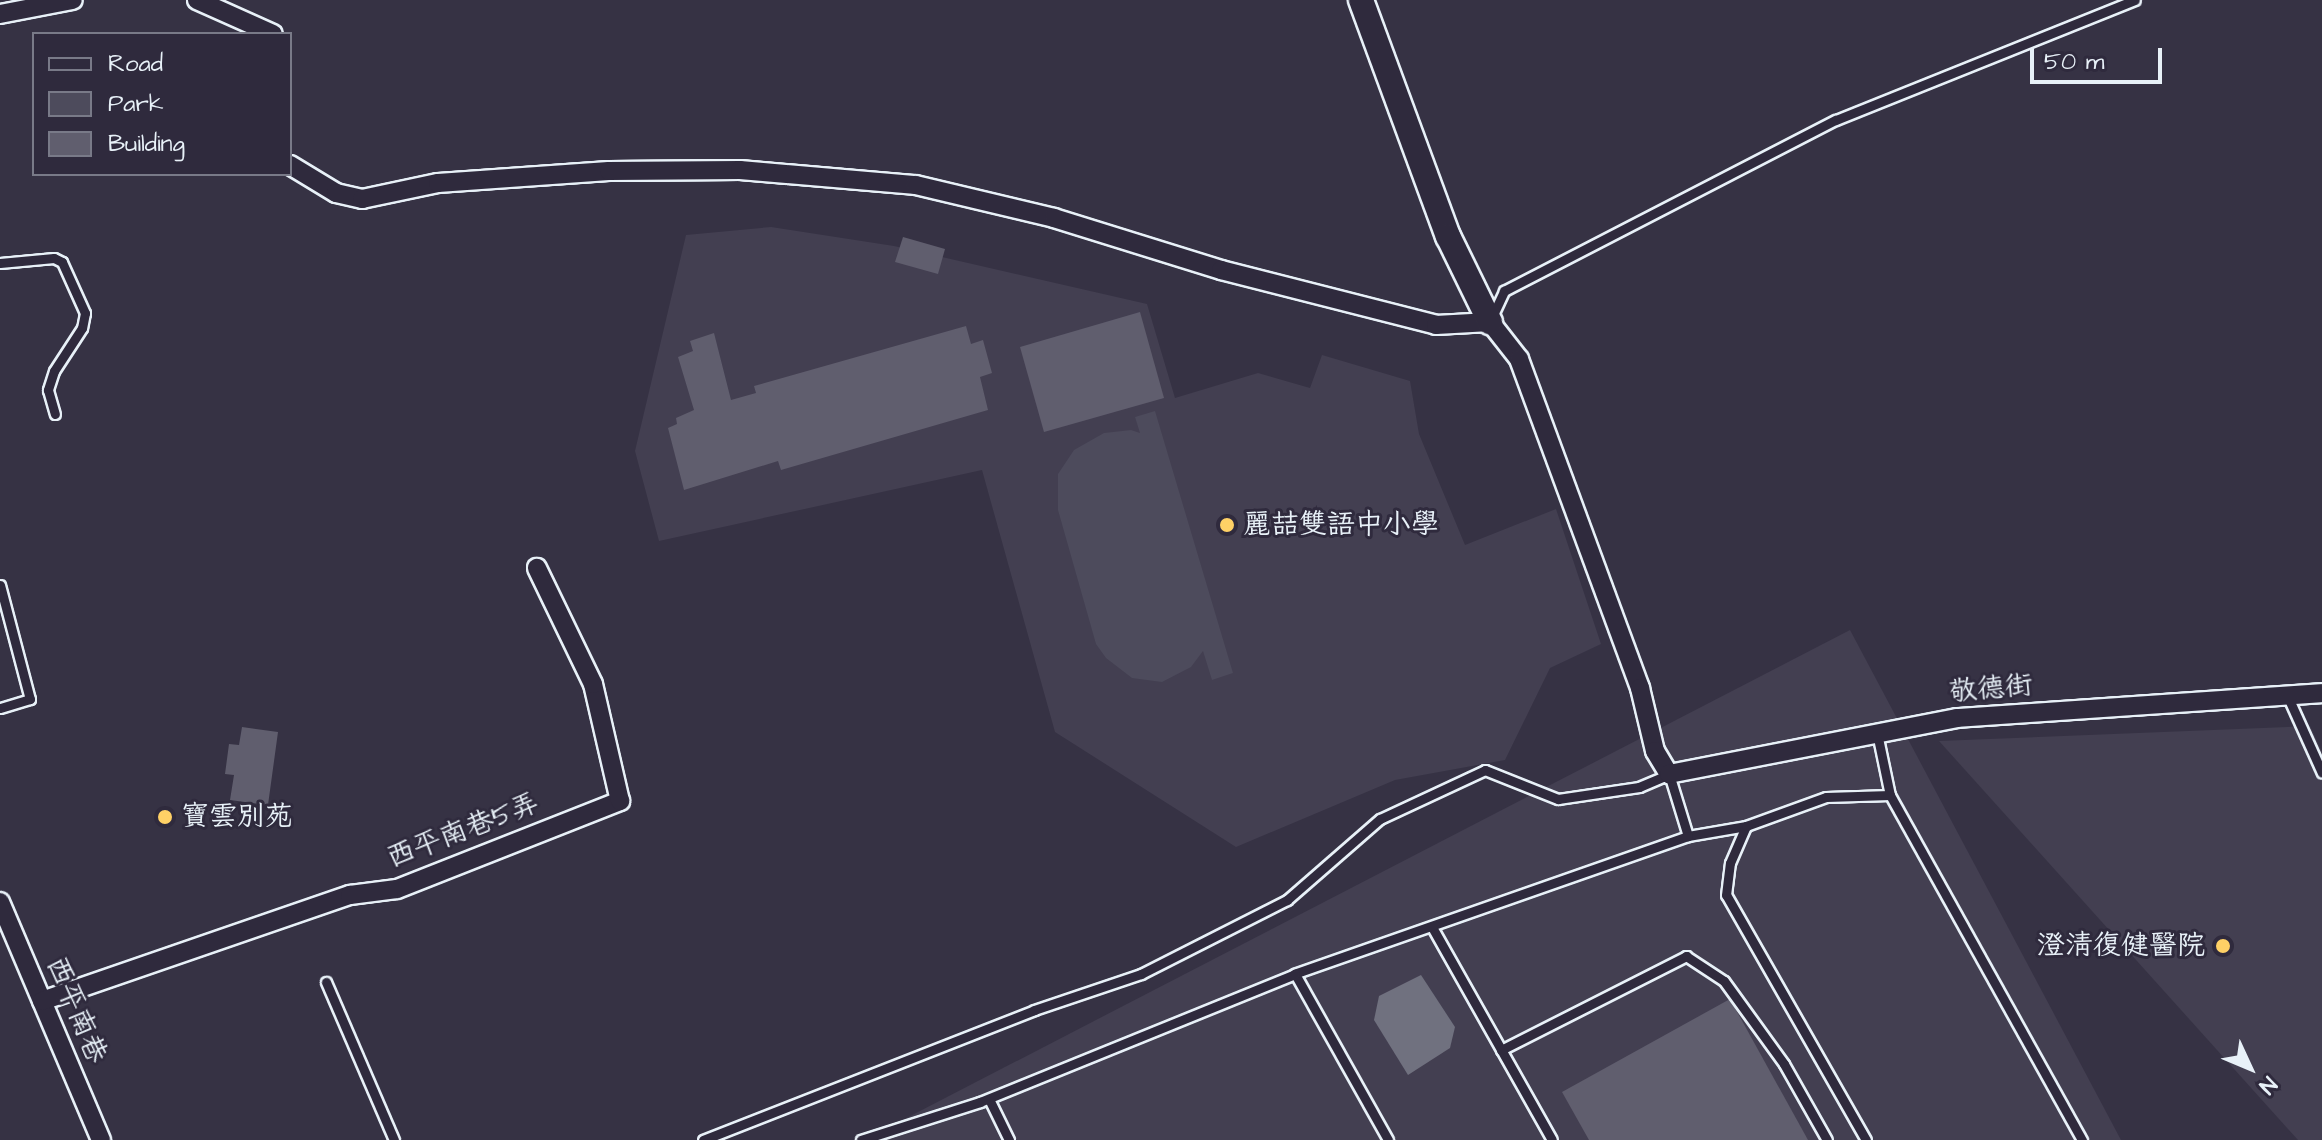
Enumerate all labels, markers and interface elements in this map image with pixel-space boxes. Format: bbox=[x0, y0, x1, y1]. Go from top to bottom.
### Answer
legend bbox=[32, 32, 292, 176]
scale bar bbox=[2034, 32, 2166, 82]
text: 50 m bbox=[2044, 45, 2104, 79]
text: Road bbox=[108, 47, 163, 81]
text: Park bbox=[108, 87, 164, 121]
text: Building bbox=[108, 127, 185, 161]
place label: 麗喆雙語中小學 bbox=[1243, 508, 1439, 542]
marker: 麗喆雙語中小學 bbox=[1218, 516, 1236, 534]
street label: 敬德街 bbox=[1948, 669, 2034, 709]
street label: 西平南巷5弄 bbox=[382, 787, 544, 875]
place label: 寶雲別苑 bbox=[181, 800, 293, 834]
marker: 寶雲別苑 bbox=[156, 808, 174, 826]
place label: 澄清復健醫院 bbox=[2037, 929, 2205, 963]
marker: 澄清復健醫院 bbox=[2212, 935, 2234, 957]
street label: 西平南巷 bbox=[39, 952, 113, 1068]
north arrow bbox=[2210, 1028, 2290, 1108]
text: N bbox=[2252, 1069, 2284, 1101]

